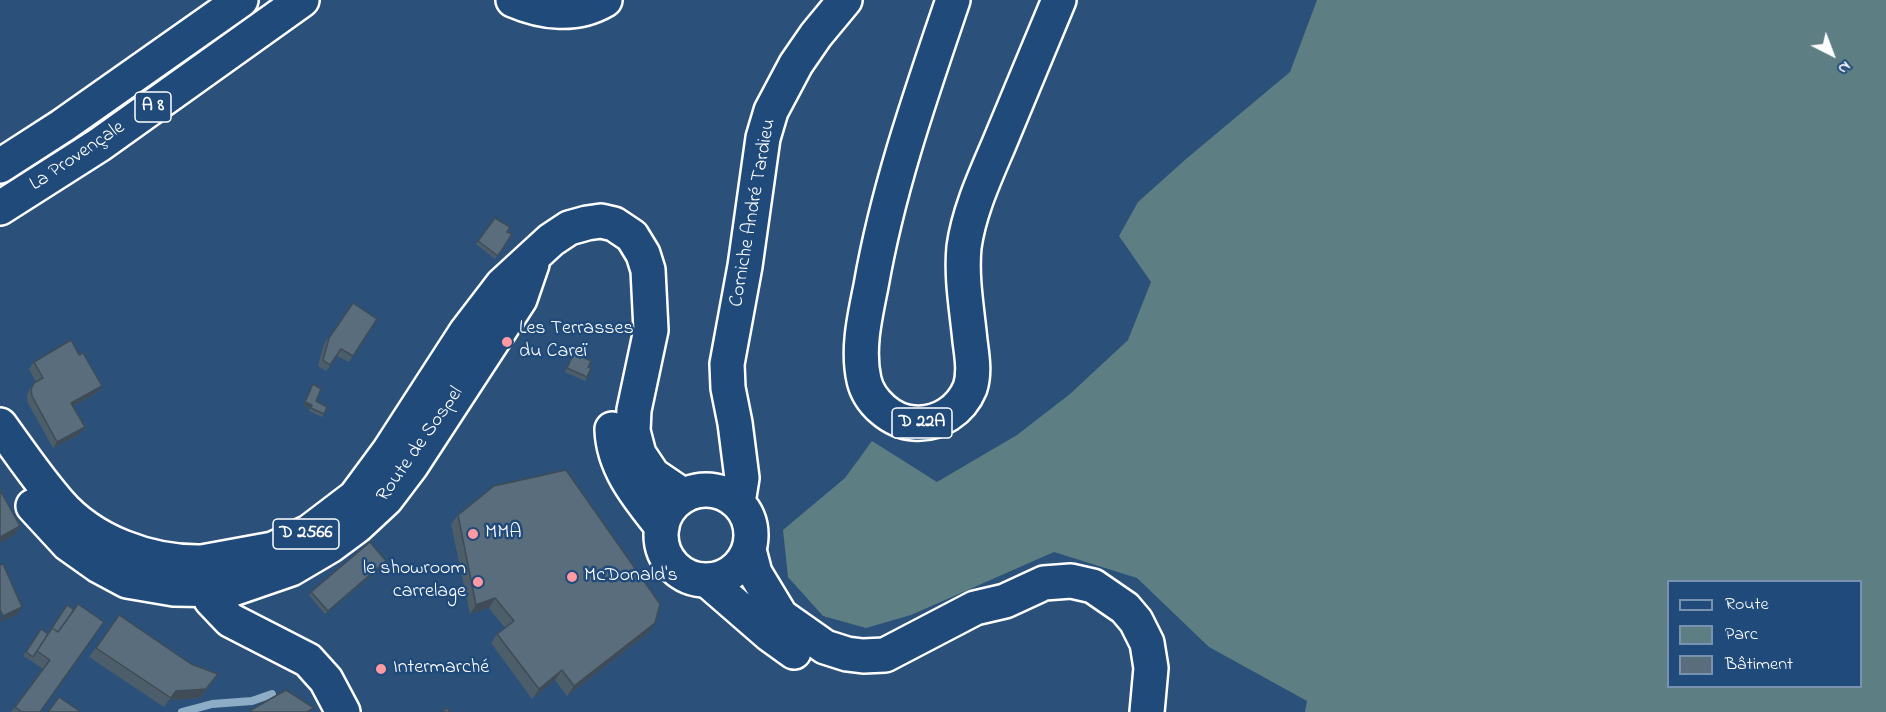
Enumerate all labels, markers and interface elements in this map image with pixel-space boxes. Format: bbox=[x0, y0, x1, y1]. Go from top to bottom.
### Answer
north arrow bbox=[1802, 24, 1862, 84]
text: N bbox=[1832, 55, 1856, 80]
road number: A 8 bbox=[135, 92, 171, 122]
street label: La Provençale bbox=[26, 116, 130, 198]
street label: Corniche André Tardieu bbox=[726, 117, 782, 309]
place label: Les Terrasses du Careï bbox=[519, 318, 634, 365]
marker: Les Terrasses du Careï bbox=[500, 335, 514, 349]
street label: Route de Sospel bbox=[372, 383, 470, 507]
road number: D 22A bbox=[892, 408, 952, 438]
road number: D 2566 bbox=[273, 519, 339, 549]
place label: MMA bbox=[485, 522, 522, 546]
marker: MMA bbox=[466, 527, 480, 541]
place label: le showroom carrelage bbox=[363, 558, 466, 605]
place label: McDonald's bbox=[584, 565, 678, 589]
marker: McDonald's bbox=[565, 570, 579, 584]
marker: le showroom carrelage bbox=[471, 575, 485, 589]
legend bbox=[1667, 580, 1862, 688]
text: Route bbox=[1725, 592, 1769, 618]
text: Parc bbox=[1725, 622, 1758, 648]
text: Bâtiment bbox=[1725, 652, 1793, 678]
place label: Intermarché bbox=[393, 657, 489, 681]
marker: Intermarché bbox=[374, 662, 388, 676]

